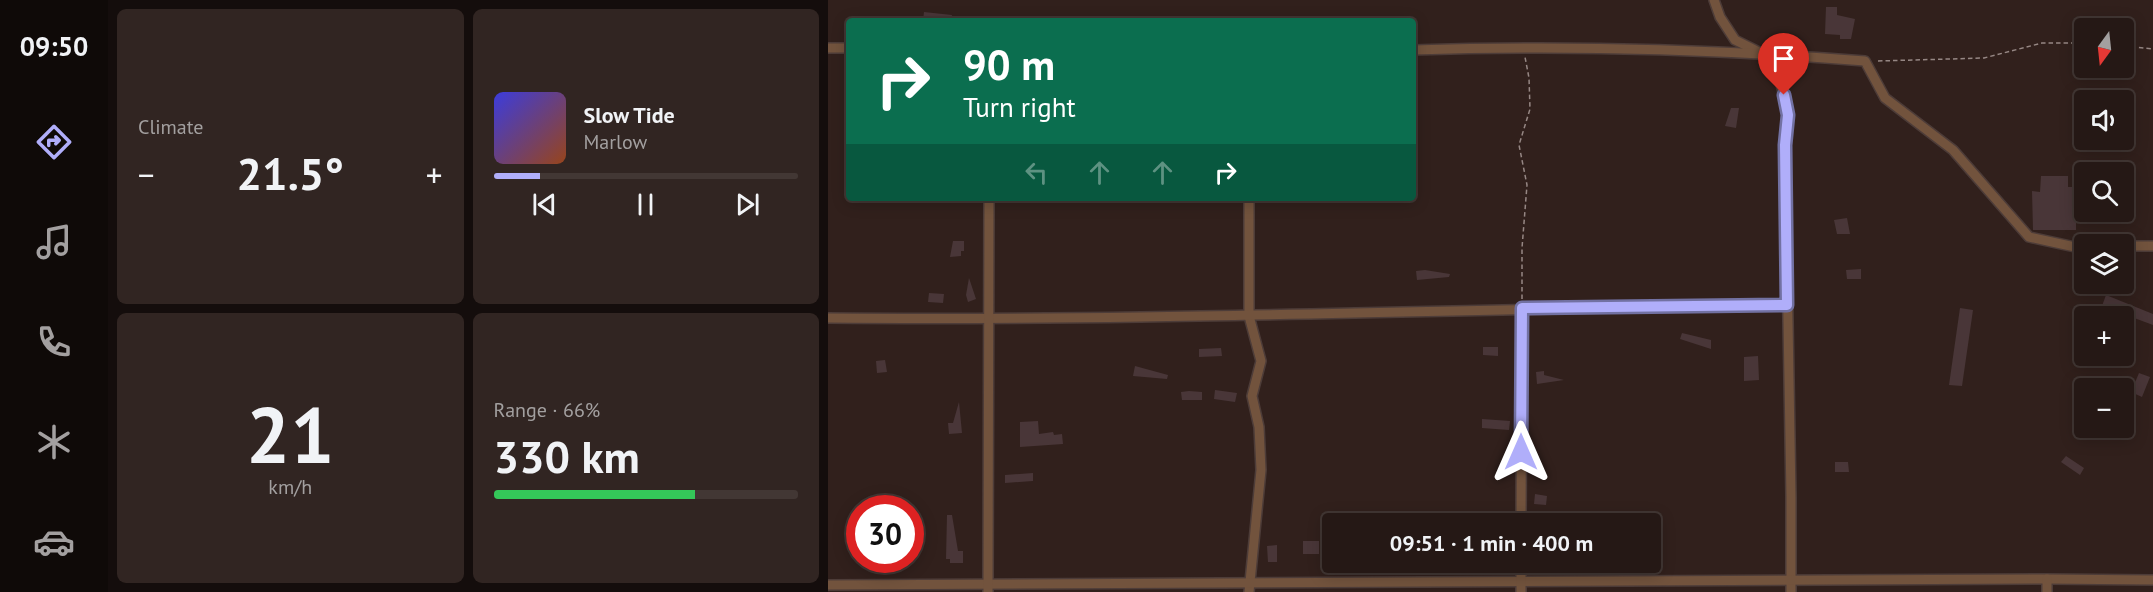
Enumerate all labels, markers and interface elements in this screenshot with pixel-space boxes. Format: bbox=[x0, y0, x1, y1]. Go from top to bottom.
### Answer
north arrow bbox=[2074, 18, 2134, 78]
map controls bbox=[2074, 18, 2134, 438]
text: 09:50 bbox=[20, 29, 88, 63]
pin bbox=[1758, 33, 1809, 95]
text: 90 m bbox=[963, 37, 1055, 92]
icon: right bbox=[864, 42, 942, 120]
icon: arrive bbox=[1767, 42, 1800, 75]
text: Turn right bbox=[963, 90, 1076, 124]
button: sound bbox=[2074, 90, 2134, 150]
text: Slow Tide bbox=[584, 101, 675, 129]
text: Climate bbox=[138, 114, 204, 140]
icon: directions bbox=[33, 121, 75, 163]
text: Marlow bbox=[584, 129, 647, 155]
text: 21.5° bbox=[237, 144, 344, 202]
text: − bbox=[138, 153, 155, 196]
text: + bbox=[426, 153, 443, 196]
icon: left bbox=[1020, 156, 1053, 189]
icon: ahead bbox=[1083, 156, 1116, 189]
icon: ahead bbox=[1146, 156, 1179, 189]
icon: right bbox=[1209, 156, 1242, 189]
button: search bbox=[2074, 162, 2134, 222]
icon: previous bbox=[528, 188, 561, 221]
icon: pause bbox=[629, 188, 662, 221]
icon: next bbox=[731, 188, 764, 221]
icon: music bbox=[33, 221, 75, 263]
button: layers bbox=[2074, 234, 2134, 294]
button: + bbox=[2074, 306, 2134, 366]
icon: phone bbox=[33, 321, 75, 363]
button: − bbox=[2074, 378, 2134, 438]
text: 21 bbox=[246, 384, 334, 485]
text: Range · 66% bbox=[494, 397, 600, 423]
position arrow bbox=[1489, 420, 1553, 484]
icon: climate bbox=[33, 421, 75, 463]
text: 330 km bbox=[494, 427, 640, 485]
text: km/h bbox=[268, 474, 312, 500]
speed limit sign: 30 bbox=[846, 495, 924, 573]
icon: car bbox=[33, 521, 75, 563]
text: 09:51 · 1 min · 400 m bbox=[1390, 529, 1593, 557]

